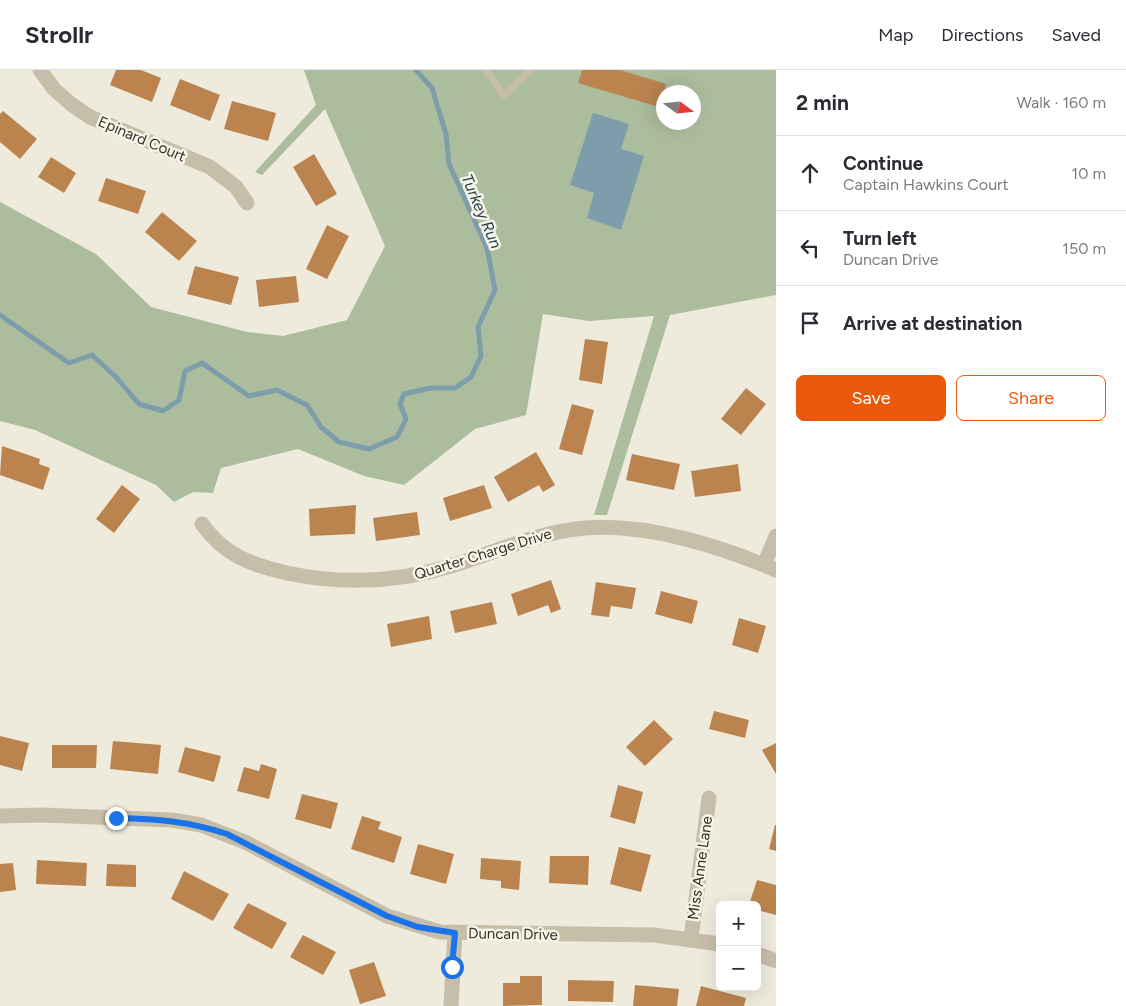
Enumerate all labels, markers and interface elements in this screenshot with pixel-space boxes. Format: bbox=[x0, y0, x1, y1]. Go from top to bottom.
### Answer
text: Strollr bbox=[25, 20, 93, 49]
text: Map bbox=[878, 24, 913, 46]
text: Directions bbox=[941, 24, 1023, 46]
text: Saved bbox=[1051, 24, 1101, 46]
north arrow bbox=[656, 85, 701, 130]
text: 2 min bbox=[796, 90, 849, 115]
text: Walk · 160 m bbox=[1016, 93, 1106, 112]
street label: Epinard Court bbox=[95, 112, 189, 166]
text: Continue bbox=[843, 152, 923, 175]
icon: ahead bbox=[796, 159, 824, 187]
text: 10 m bbox=[1072, 164, 1106, 183]
water label: Turkey Run bbox=[457, 171, 506, 251]
text: Captain Hawkins Court bbox=[843, 175, 1009, 194]
text: Turn left bbox=[843, 227, 917, 250]
icon: left bbox=[796, 234, 824, 262]
text: 150 m bbox=[1062, 239, 1106, 258]
text: Duncan Drive bbox=[843, 250, 939, 269]
icon: arrive bbox=[796, 309, 824, 337]
text: Arrive at destination bbox=[843, 312, 1022, 335]
button: Save bbox=[796, 375, 946, 421]
button: Share bbox=[956, 375, 1106, 421]
street label: Quarter Charge Drive bbox=[412, 525, 554, 583]
route end bbox=[105, 807, 128, 830]
street label: Miss Anne Lane bbox=[684, 815, 716, 921]
map controls bbox=[716, 901, 761, 991]
button: + bbox=[716, 901, 761, 946]
street label: Duncan Drive bbox=[468, 924, 558, 944]
button: − bbox=[716, 946, 761, 991]
route start bbox=[441, 956, 464, 979]

